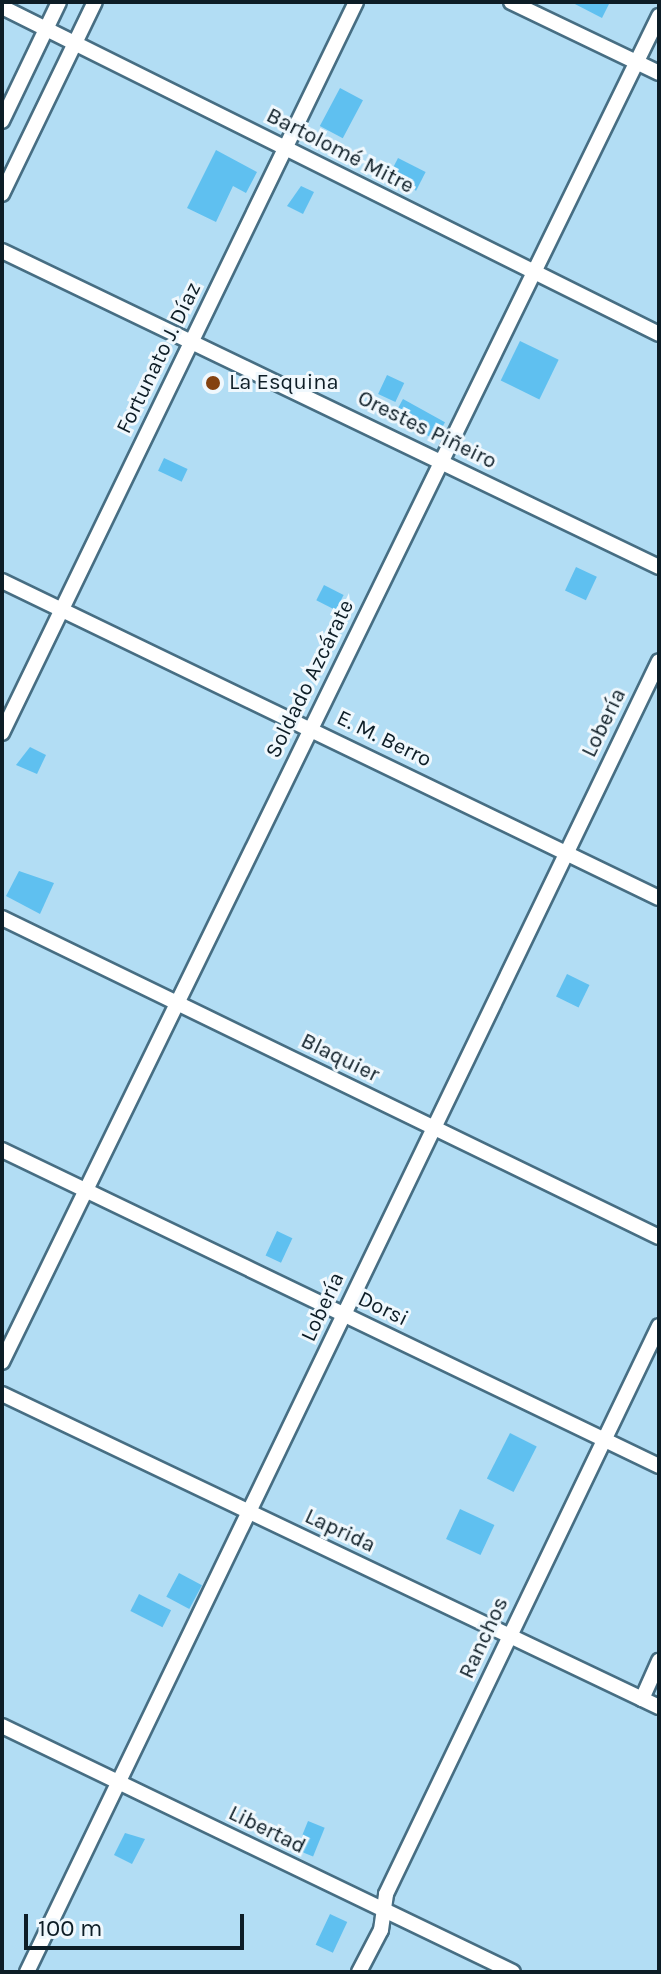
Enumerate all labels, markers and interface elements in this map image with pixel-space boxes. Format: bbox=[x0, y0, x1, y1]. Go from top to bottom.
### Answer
street label: Bartolomé Mitre bbox=[262, 102, 418, 200]
street label: Fortunato J. Díaz bbox=[111, 278, 207, 438]
place label: La Esquina bbox=[229, 370, 339, 396]
marker: La Esquina bbox=[204, 374, 222, 392]
street label: Orestes Piñeiro bbox=[353, 385, 501, 475]
street label: Soldado Azcárate bbox=[260, 595, 360, 763]
street label: Lobería bbox=[576, 684, 632, 762]
street label: E. M. Berro bbox=[332, 705, 436, 773]
street label: Blaquier bbox=[296, 1028, 384, 1088]
street label: Lobería bbox=[296, 1268, 350, 1346]
street label: Dorsi bbox=[354, 1286, 412, 1332]
street label: Laprida bbox=[300, 1503, 380, 1559]
street label: Ranchos bbox=[454, 1593, 514, 1683]
street label: Libertad bbox=[224, 1800, 310, 1860]
scale bar bbox=[28, 1898, 248, 1948]
text: 100 m bbox=[38, 1914, 103, 1942]

